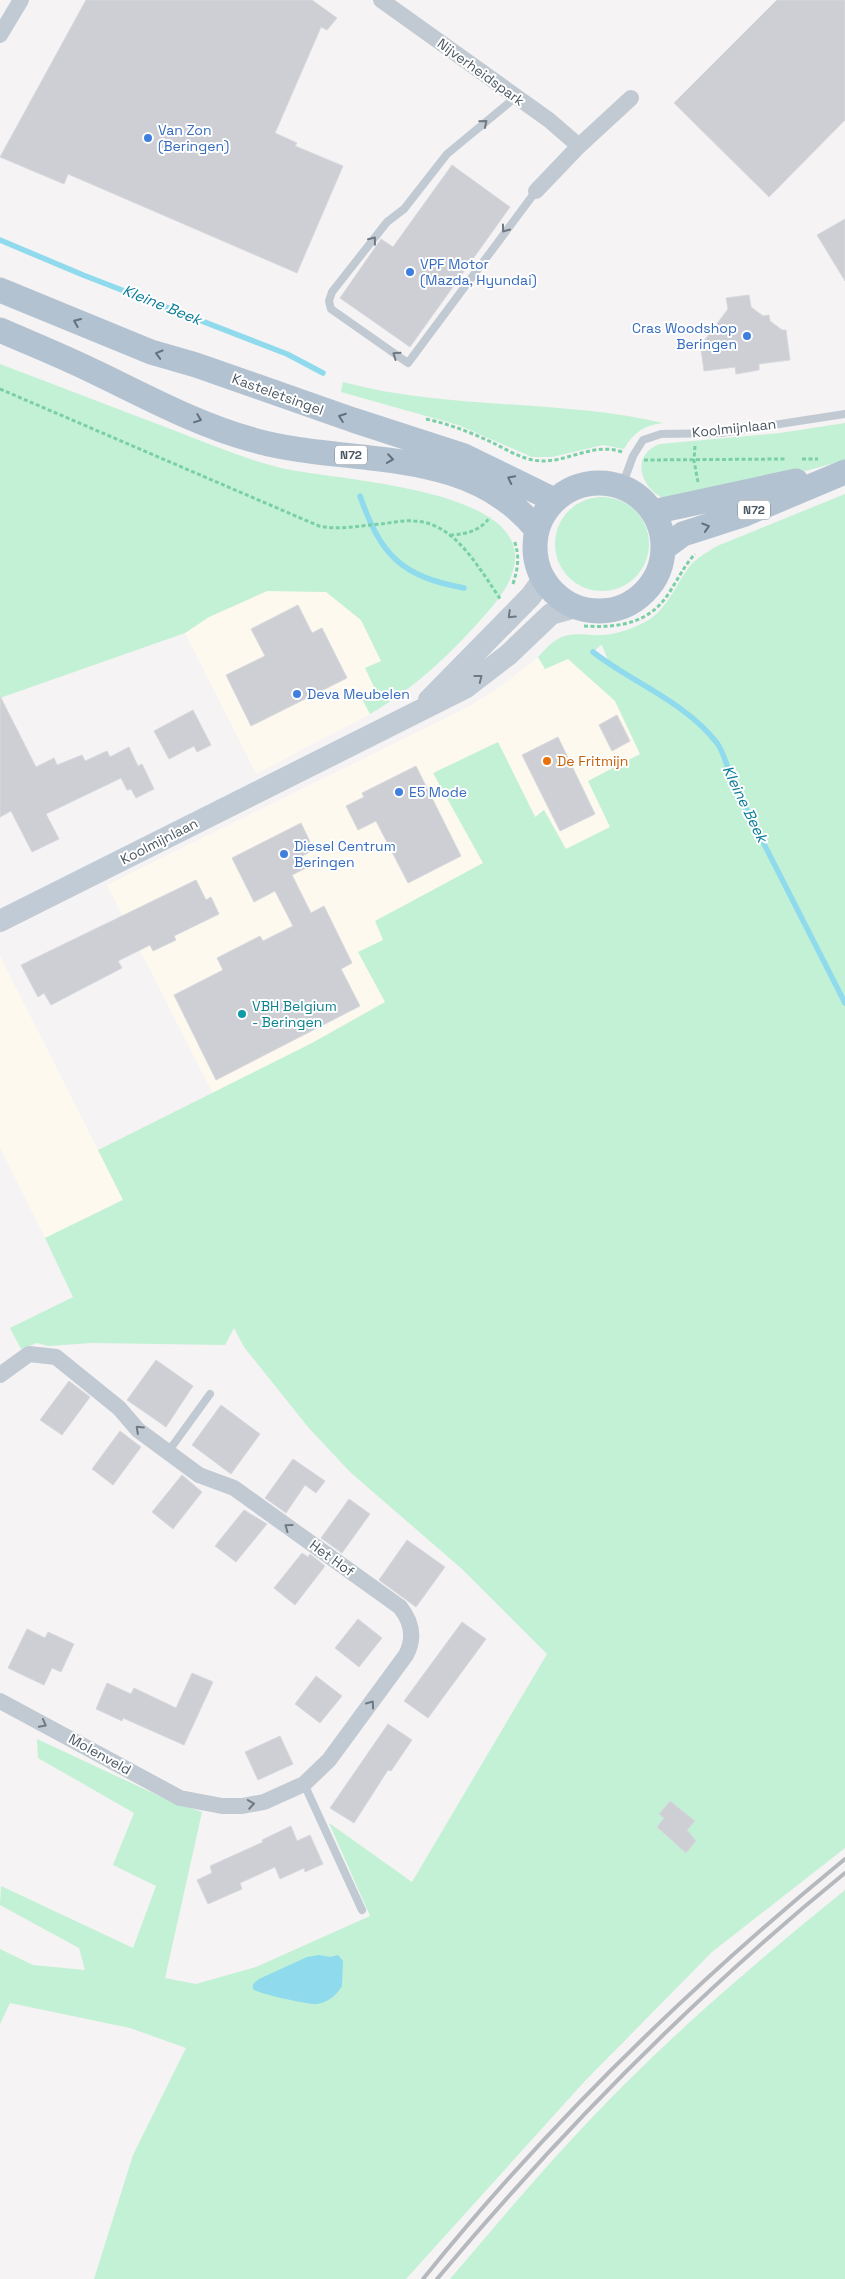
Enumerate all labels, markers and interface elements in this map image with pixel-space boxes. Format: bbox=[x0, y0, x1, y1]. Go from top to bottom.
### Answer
street label: Nijverheidspark bbox=[434, 34, 529, 110]
one-way arrow bbox=[478, 120, 487, 129]
place label: Van Zon (Beringen) bbox=[158, 121, 229, 155]
marker: Van Zon (Beringen) bbox=[142, 132, 154, 144]
one-way arrow bbox=[502, 223, 511, 233]
one-way arrow bbox=[367, 237, 375, 246]
place label: VPF Motor (Mazda, Hyundai) bbox=[420, 255, 537, 289]
marker: VPF Motor (Mazda, Hyundai) bbox=[404, 266, 416, 278]
water label: Kleine Beek bbox=[120, 280, 206, 330]
one-way arrow bbox=[73, 318, 82, 329]
place label: Cras Woodshop Beringen bbox=[632, 319, 737, 353]
marker: Cras Woodshop Beringen bbox=[741, 330, 753, 342]
one-way arrow bbox=[154, 349, 163, 360]
one-way arrow bbox=[393, 352, 402, 360]
street label: Kasteletsingel bbox=[230, 369, 326, 419]
one-way arrow bbox=[338, 412, 347, 422]
one-way arrow bbox=[193, 413, 202, 424]
street label: Koolmijnlaan bbox=[691, 415, 777, 441]
road number: N72 bbox=[335, 446, 367, 464]
one-way arrow bbox=[387, 453, 395, 464]
one-way arrow bbox=[507, 475, 516, 485]
road number: N72 bbox=[738, 500, 770, 520]
one-way arrow bbox=[702, 522, 710, 532]
one-way arrow bbox=[508, 610, 517, 619]
one-way arrow bbox=[473, 675, 482, 683]
place label: Deva Meubelen bbox=[307, 685, 410, 703]
marker: Deva Meubelen bbox=[291, 688, 303, 700]
place label: De Fritmijn bbox=[557, 752, 628, 770]
marker: De Fritmijn bbox=[541, 755, 553, 767]
water label: Kleine Beek bbox=[719, 762, 773, 847]
place label: E5 Mode bbox=[409, 783, 467, 801]
marker: E5 Mode bbox=[393, 786, 405, 798]
street label: Koolmijnlaan bbox=[117, 814, 201, 868]
place label: Diesel Centrum Beringen bbox=[294, 837, 396, 871]
marker: Diesel Centrum Beringen bbox=[278, 848, 290, 860]
place label: VBH Belgium - Beringen bbox=[252, 997, 337, 1031]
marker: VBH Belgium - Beringen bbox=[236, 1008, 248, 1020]
one-way arrow bbox=[135, 1426, 144, 1435]
one-way arrow bbox=[285, 1524, 294, 1533]
street label: Het Hof bbox=[306, 1536, 358, 1580]
one-way arrow bbox=[365, 1700, 374, 1710]
one-way arrow bbox=[38, 1717, 47, 1727]
street label: Molenveld bbox=[66, 1729, 134, 1779]
one-way arrow bbox=[246, 1800, 255, 1810]

